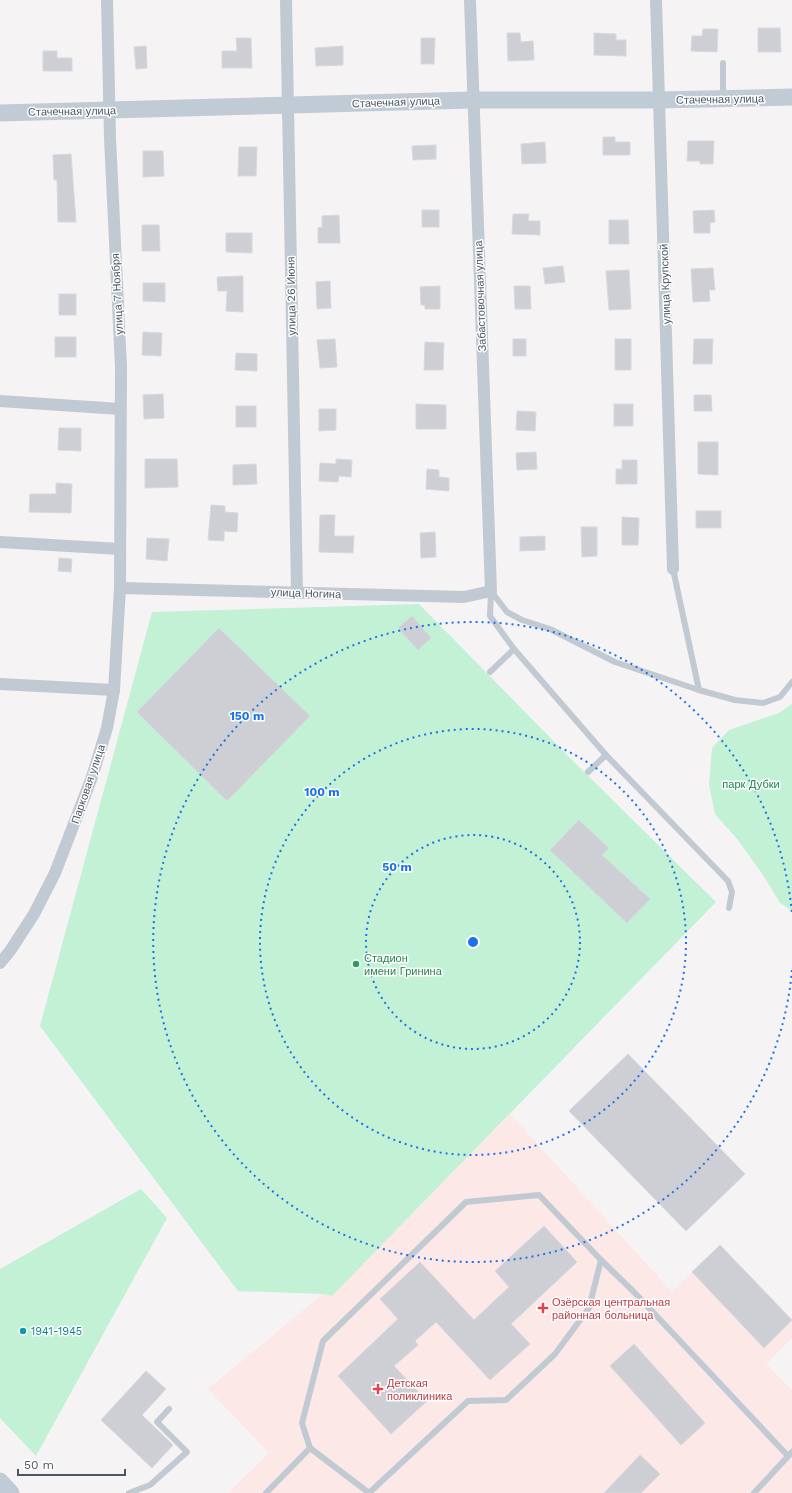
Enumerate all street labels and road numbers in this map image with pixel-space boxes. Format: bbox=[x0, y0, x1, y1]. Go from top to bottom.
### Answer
street label: Стачечная улица bbox=[676, 92, 765, 107]
street label: Стачечная улица bbox=[352, 94, 441, 111]
street label: Стачечная улица bbox=[28, 104, 117, 119]
street label: Забастовочная улица bbox=[472, 239, 489, 352]
street label: улица Крупской bbox=[658, 244, 673, 324]
street label: улица 7 Ноября bbox=[109, 253, 126, 335]
street label: улица 26 Июня bbox=[284, 256, 299, 336]
street label: улица Ногина bbox=[271, 586, 342, 601]
street label: Парковая улица bbox=[69, 742, 108, 826]

